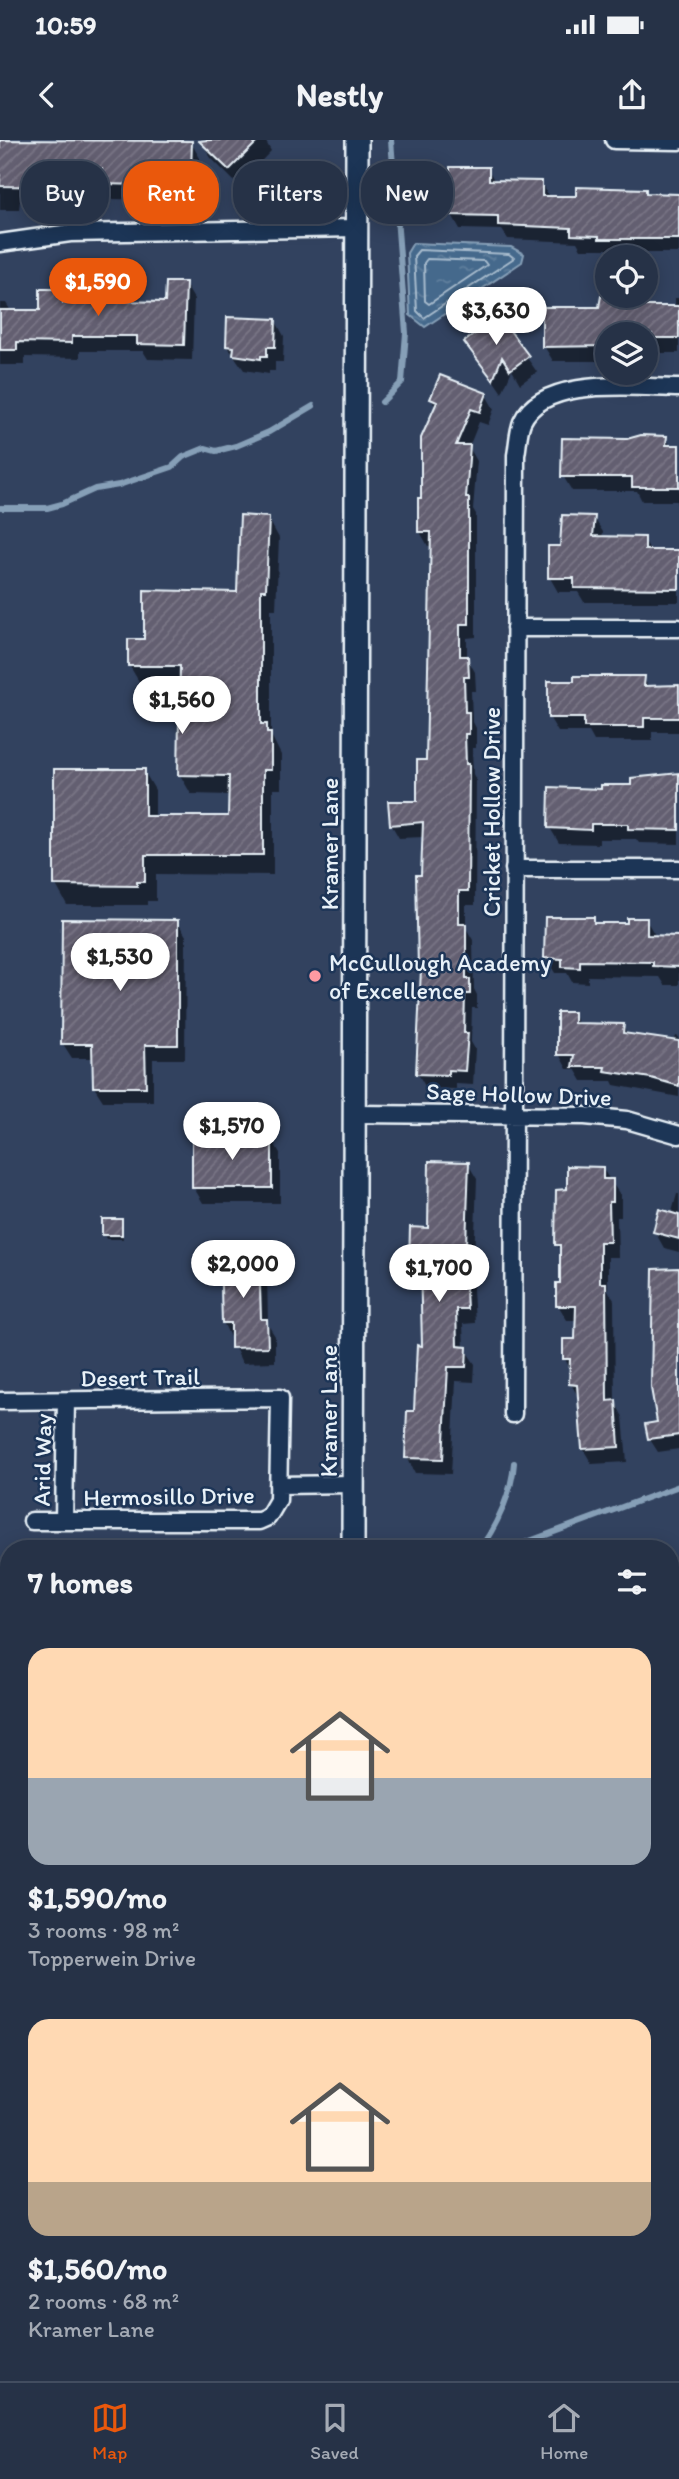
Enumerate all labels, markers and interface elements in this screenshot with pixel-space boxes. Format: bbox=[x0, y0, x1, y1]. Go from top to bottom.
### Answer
text: 10:59 bbox=[35, 9, 97, 41]
icon: back bbox=[28, 76, 66, 114]
text: Nestly bbox=[296, 76, 383, 114]
icon: share bbox=[613, 76, 651, 114]
chip: Buy bbox=[21, 161, 109, 224]
chip: Rent bbox=[123, 161, 219, 224]
chip: Filters bbox=[233, 161, 347, 224]
chip: New bbox=[361, 161, 453, 224]
map controls bbox=[595, 245, 658, 385]
button: locate bbox=[595, 245, 658, 308]
pin: $1,590 bbox=[41, 258, 155, 318]
text: $1,590 bbox=[65, 267, 131, 295]
pin: $3,630 bbox=[439, 288, 553, 347]
text: $3,630 bbox=[462, 296, 530, 324]
button: layers bbox=[595, 322, 658, 385]
pin: $1,560 bbox=[125, 676, 239, 736]
text: $1,560 bbox=[149, 685, 215, 713]
street label: Cricket Hollow Drive bbox=[477, 707, 506, 917]
street label: Kramer Lane bbox=[315, 778, 344, 910]
pin: $1,530 bbox=[63, 934, 177, 993]
text: $1,530 bbox=[87, 942, 153, 970]
place label: McCullough Academy of Excellence bbox=[329, 948, 552, 1005]
marker: McCullough Academy of Excellence bbox=[307, 968, 323, 984]
street label: Sage Hollow Drive bbox=[426, 1076, 612, 1112]
pin: $1,570 bbox=[175, 1102, 289, 1162]
text: $1,570 bbox=[199, 1111, 265, 1139]
pin: $2,000 bbox=[186, 1240, 300, 1300]
pin: $1,700 bbox=[382, 1244, 496, 1304]
text: $2,000 bbox=[207, 1249, 279, 1277]
text: $1,700 bbox=[405, 1253, 473, 1281]
street label: Kramer Lane bbox=[314, 1345, 343, 1477]
street label: Desert Trail bbox=[80, 1361, 200, 1393]
street label: Arid Way bbox=[27, 1413, 57, 1507]
street label: Hermosillo Drive bbox=[83, 1480, 255, 1512]
icon: filters bbox=[613, 1563, 651, 1601]
text: 7 homes bbox=[28, 1564, 133, 1601]
icon: home bbox=[277, 1693, 403, 1819]
text: $1,590/mo bbox=[28, 1879, 167, 1916]
text: 3 rooms · 98 m² bbox=[28, 1916, 179, 1944]
text: Topperwein Drive bbox=[28, 1944, 196, 1972]
icon: home bbox=[277, 2064, 403, 2190]
text: $1,560/mo bbox=[28, 2250, 167, 2287]
text: 2 rooms · 68 m² bbox=[28, 2287, 179, 2315]
text: Kramer Lane bbox=[28, 2315, 155, 2343]
tab: Map bbox=[91, 2399, 129, 2464]
tab: Saved bbox=[310, 2399, 359, 2464]
tab: Home bbox=[540, 2399, 588, 2464]

